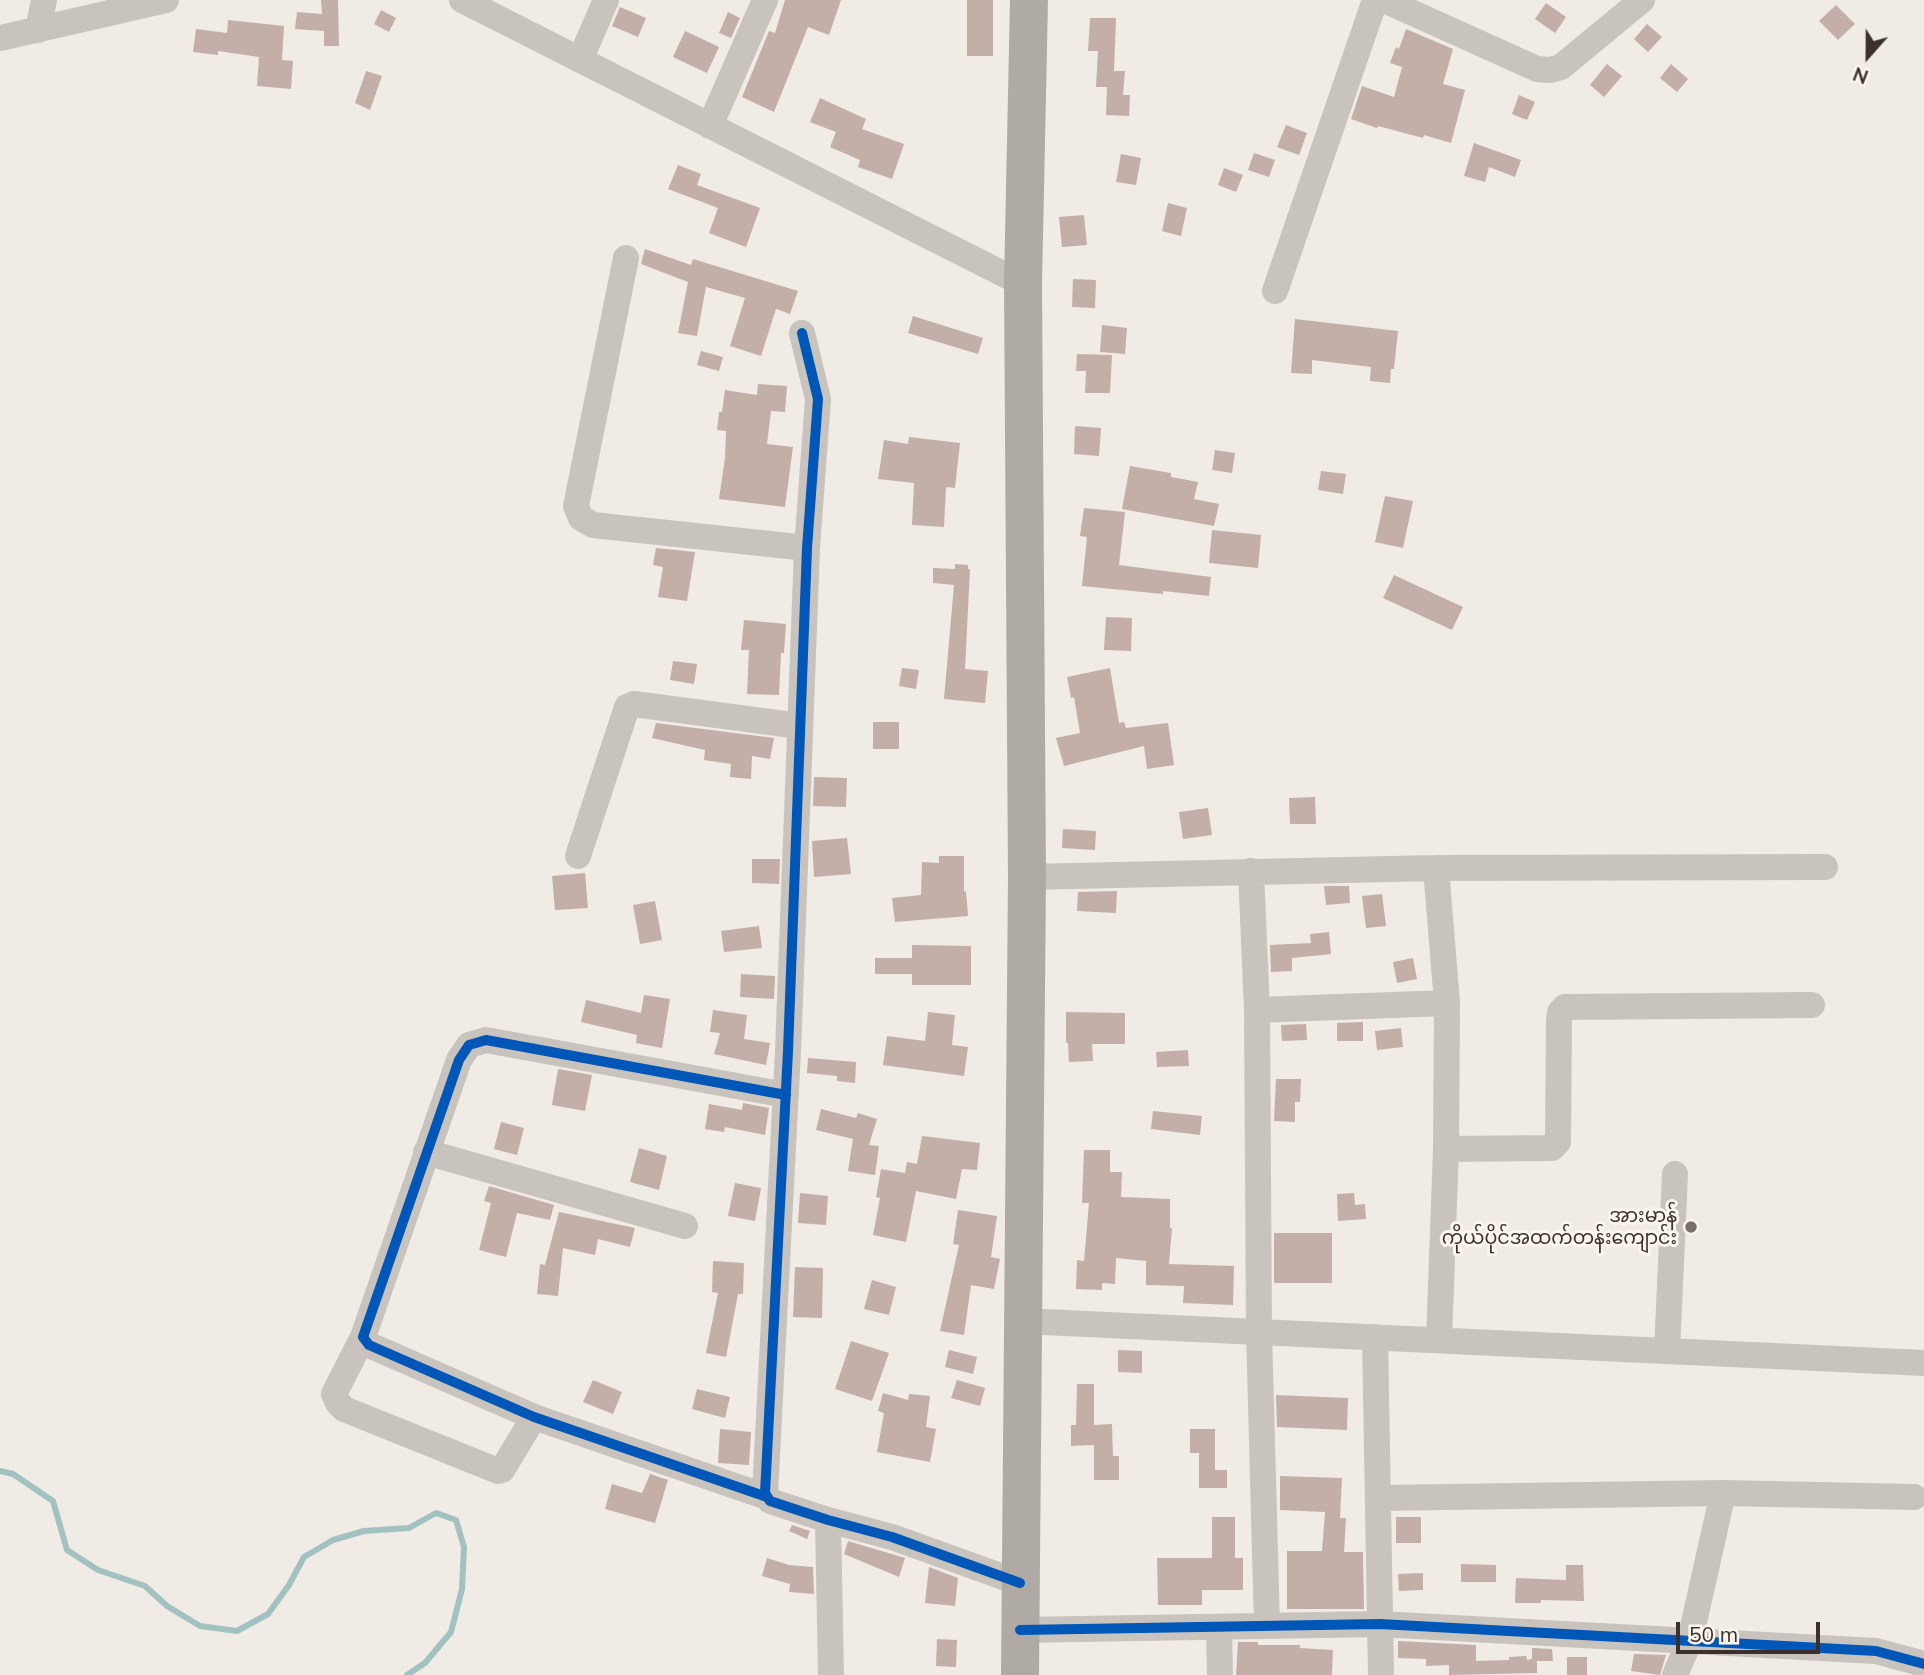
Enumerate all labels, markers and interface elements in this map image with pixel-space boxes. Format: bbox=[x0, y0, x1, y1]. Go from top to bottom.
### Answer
north arrow bbox=[1833, 21, 1903, 91]
text: N bbox=[1849, 62, 1871, 89]
place label: အားမာန် ကိုယ်ပိုင်အထက်တန်းကျောင်း bbox=[1442, 1205, 1677, 1249]
marker: အားမာန် ကိုယ်ပိုင်အထက်တန်းကျောင်း bbox=[1683, 1219, 1699, 1235]
scale bar bbox=[1679, 1608, 1822, 1652]
text: 50 m bbox=[1689, 1621, 1738, 1647]

